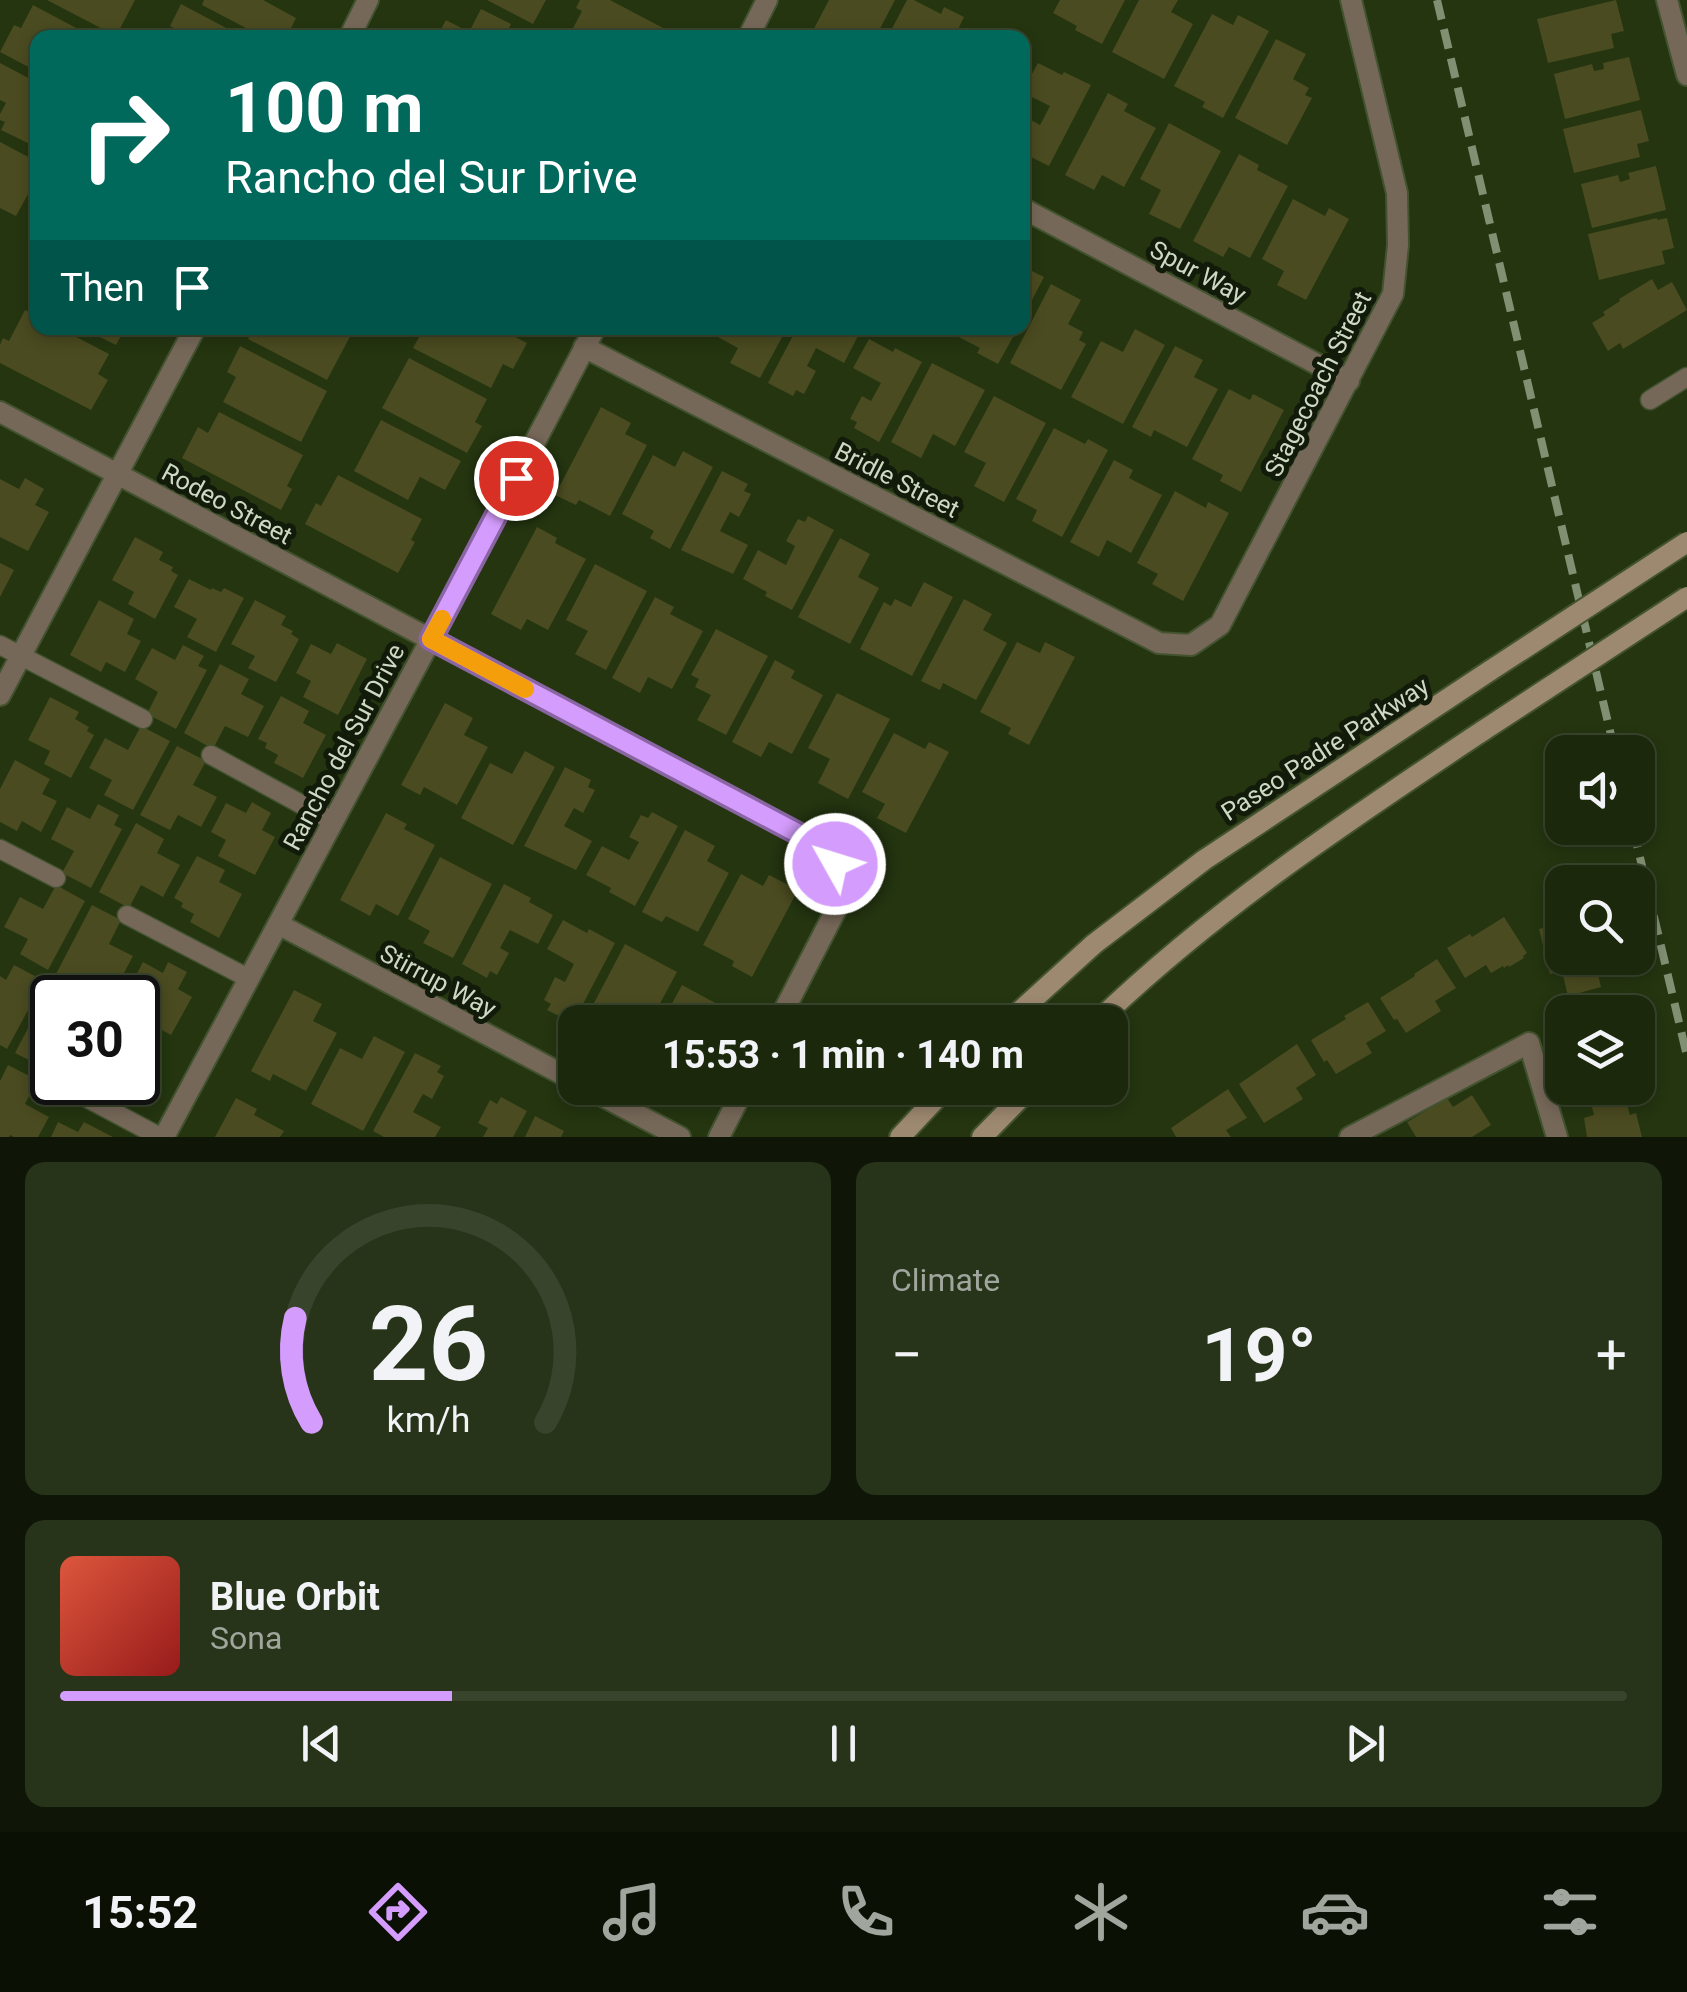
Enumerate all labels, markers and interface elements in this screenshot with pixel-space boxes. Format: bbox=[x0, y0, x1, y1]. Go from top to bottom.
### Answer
text: 100 m bbox=[225, 67, 424, 149]
icon: right bbox=[60, 70, 190, 200]
text: Rancho del Sur Drive bbox=[225, 151, 638, 204]
street label: Spur Way bbox=[1145, 235, 1251, 309]
icon: arrive bbox=[165, 260, 220, 315]
text: Then bbox=[60, 266, 145, 310]
street label: Stagecoach Street bbox=[1259, 287, 1377, 481]
pin bbox=[474, 436, 559, 521]
street label: Bridle Street bbox=[830, 436, 964, 524]
icon: arrive bbox=[489, 451, 544, 506]
street label: Rodeo Street bbox=[157, 458, 297, 550]
street label: Rancho del Sur Drive bbox=[277, 639, 411, 855]
street label: Paseo Padre Parkway bbox=[1216, 671, 1434, 827]
map controls bbox=[1545, 735, 1655, 1105]
button: sound bbox=[1545, 735, 1655, 845]
position arrow bbox=[783, 812, 887, 916]
button: search bbox=[1545, 865, 1655, 975]
street label: Stirrup Way bbox=[375, 938, 501, 1024]
speed limit sign: 30 bbox=[30, 975, 160, 1105]
button: layers bbox=[1545, 995, 1655, 1105]
text: 15:53 · 1 min · 140 m bbox=[662, 1033, 1024, 1077]
text: Climate bbox=[891, 1261, 1000, 1299]
text: 26 bbox=[368, 1284, 488, 1405]
text: 19° bbox=[1201, 1311, 1317, 1399]
text: − bbox=[891, 1323, 922, 1387]
text: + bbox=[1596, 1323, 1627, 1387]
text: km/h bbox=[386, 1399, 470, 1441]
text: Blue Orbit bbox=[210, 1575, 380, 1619]
text: Sona bbox=[210, 1619, 282, 1657]
icon: previous bbox=[294, 1716, 349, 1771]
icon: pause bbox=[816, 1716, 871, 1771]
icon: next bbox=[1338, 1716, 1393, 1771]
icon: directions bbox=[363, 1877, 433, 1947]
icon: music bbox=[597, 1877, 667, 1947]
icon: phone bbox=[831, 1877, 901, 1947]
icon: climate bbox=[1066, 1877, 1136, 1947]
icon: car bbox=[1300, 1877, 1370, 1947]
icon: filters bbox=[1535, 1877, 1605, 1947]
text: 15:52 bbox=[82, 1886, 198, 1939]

